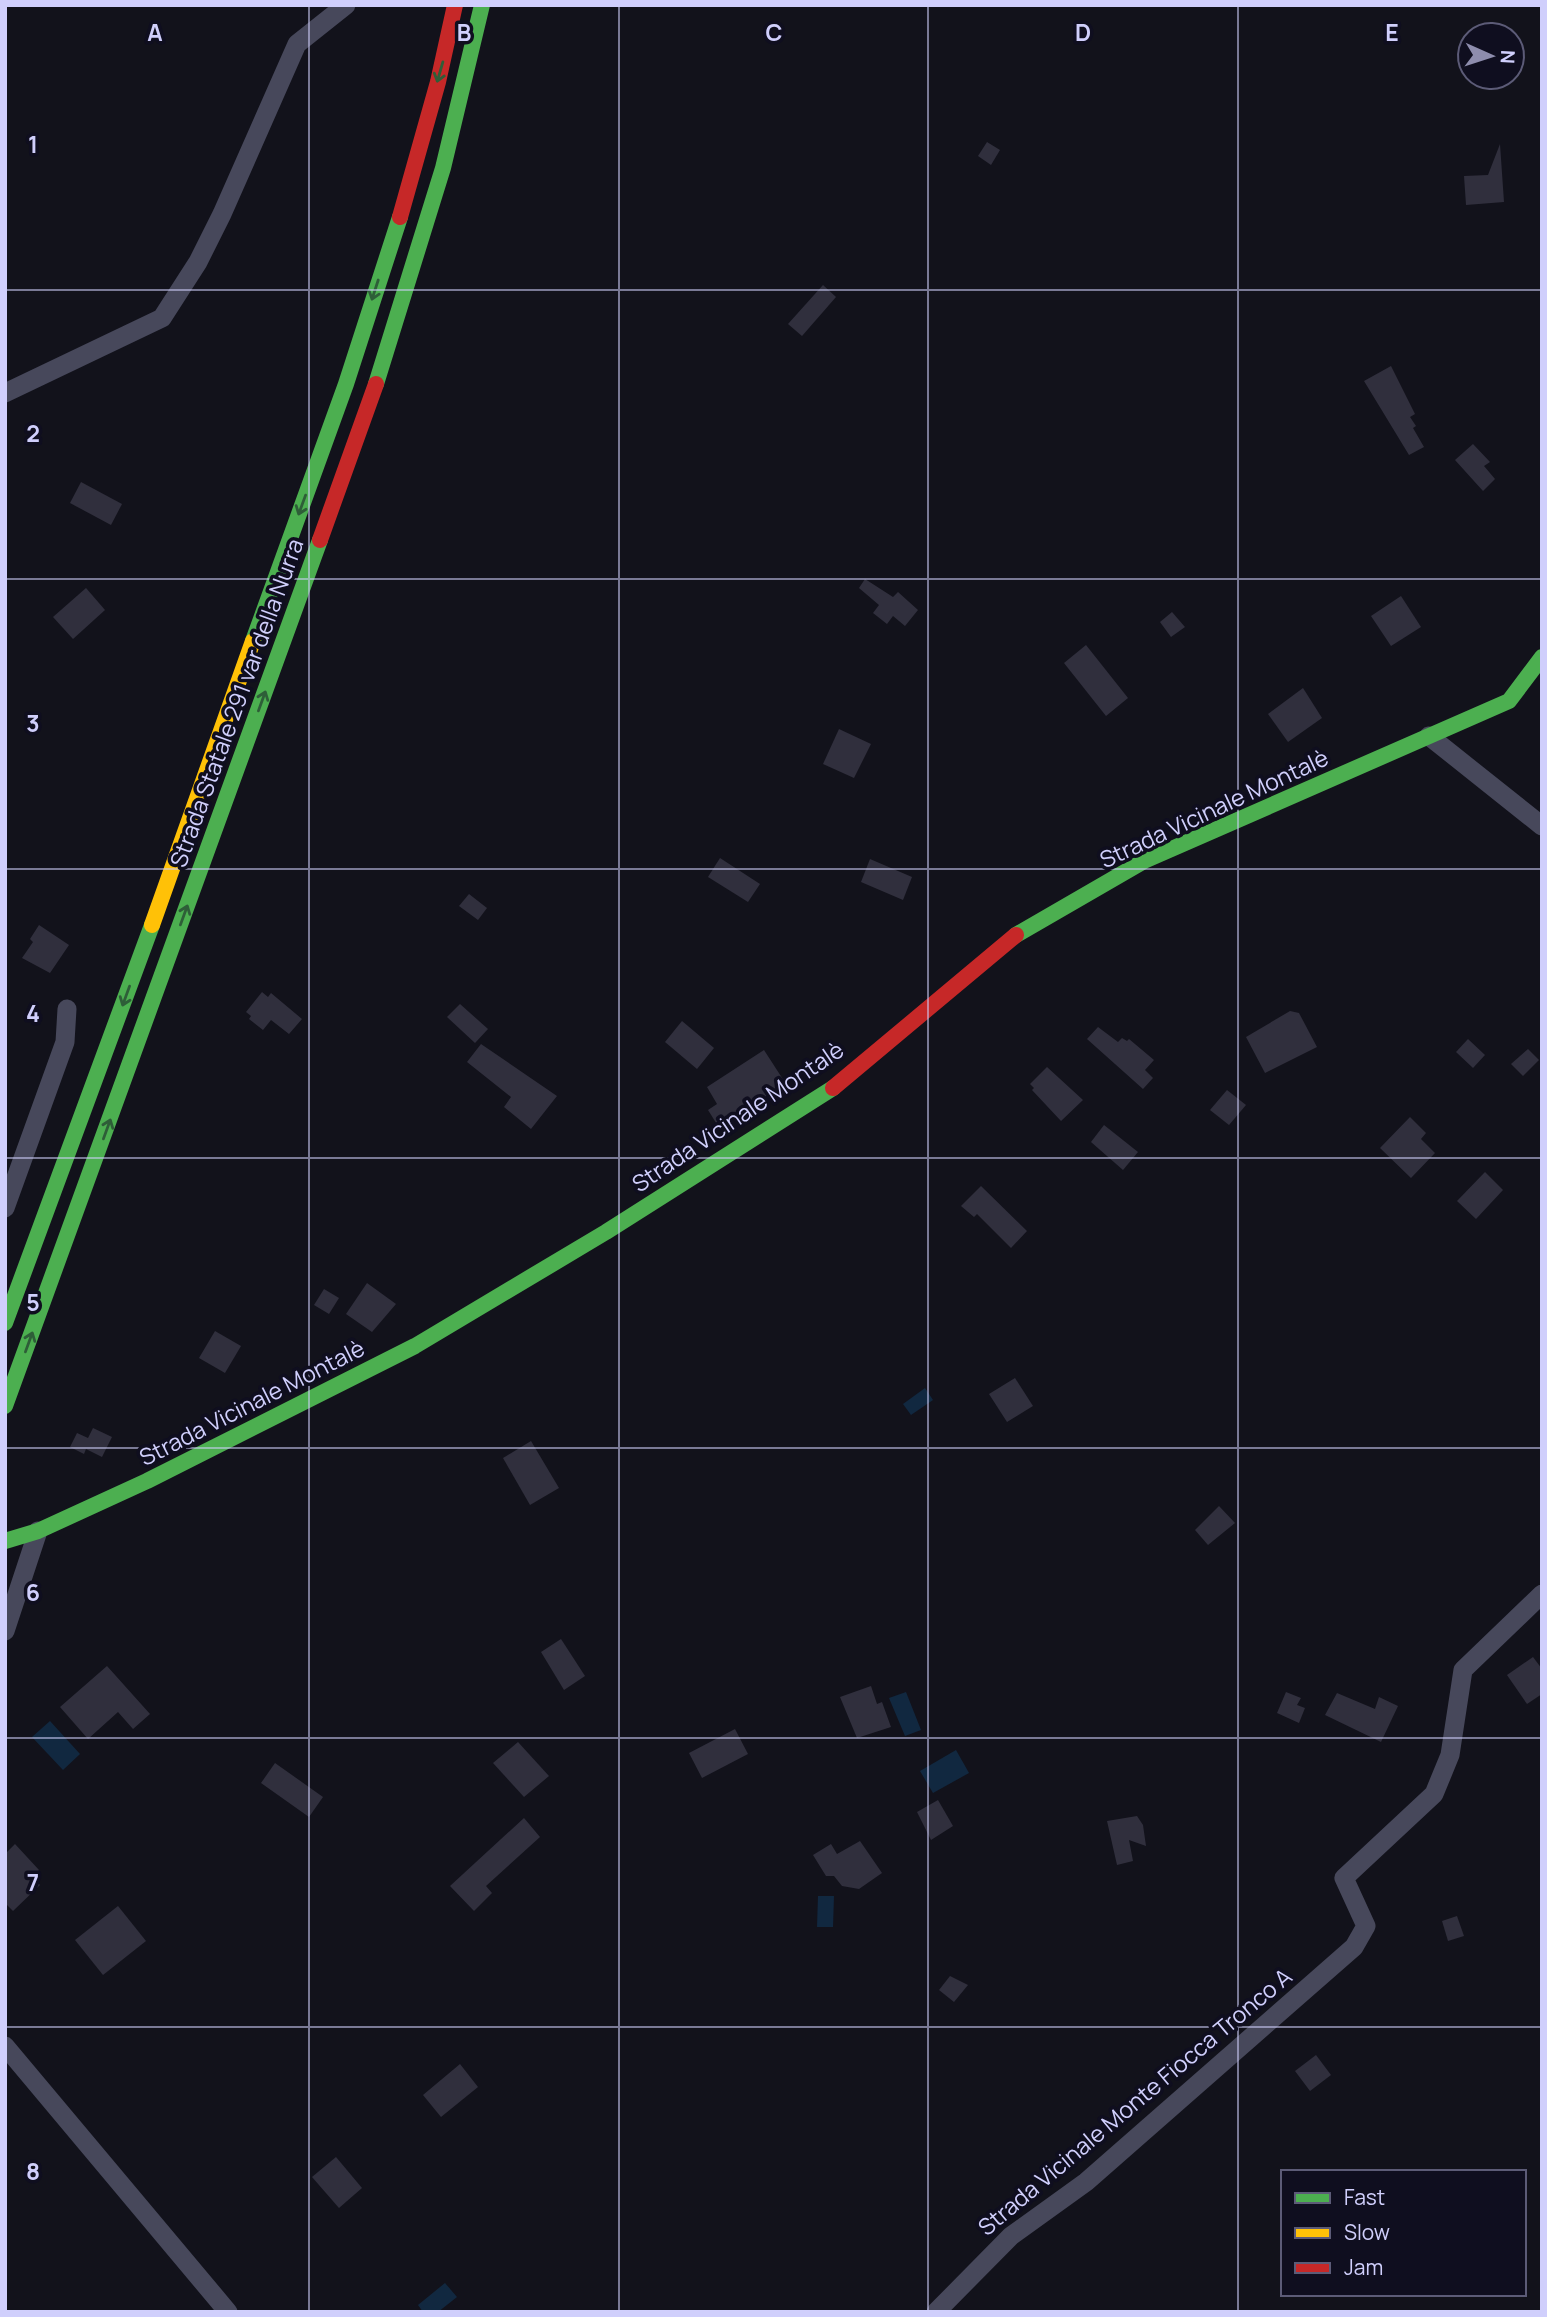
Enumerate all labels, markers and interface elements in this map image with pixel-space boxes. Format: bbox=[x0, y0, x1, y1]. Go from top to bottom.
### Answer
text: A bbox=[147, 16, 163, 48]
text: B bbox=[457, 16, 471, 48]
text: C bbox=[766, 16, 783, 48]
text: D bbox=[1075, 16, 1091, 48]
text: E bbox=[1385, 16, 1399, 48]
north arrow bbox=[1456, 21, 1526, 91]
text: N bbox=[1495, 49, 1521, 64]
one-way arrow bbox=[433, 60, 446, 83]
text: 1 bbox=[28, 128, 38, 160]
one-way arrow bbox=[368, 279, 381, 301]
text: 2 bbox=[26, 417, 40, 449]
one-way arrow bbox=[295, 494, 307, 516]
street label: Strada Statale 291 var della Nurra bbox=[162, 534, 311, 871]
one-way arrow bbox=[257, 690, 269, 712]
text: 3 bbox=[26, 707, 40, 739]
street label: Strada Vicinale Montalè bbox=[1094, 741, 1333, 875]
one-way arrow bbox=[179, 904, 192, 926]
one-way arrow bbox=[119, 985, 131, 1007]
text: 4 bbox=[26, 997, 40, 1029]
street label: Strada Vicinale Montalè bbox=[625, 1033, 850, 1199]
one-way arrow bbox=[102, 1118, 114, 1140]
text: 5 bbox=[26, 1286, 40, 1318]
street label: Strada Vicinale Montalè bbox=[133, 1331, 370, 1473]
one-way arrow bbox=[24, 1332, 36, 1354]
text: 6 bbox=[26, 1576, 40, 1608]
text: 7 bbox=[27, 1866, 39, 1898]
street label: Strada Vicinale Monte Fiocca Tronco A bbox=[971, 1960, 1298, 2242]
text: 8 bbox=[26, 2155, 40, 2187]
legend bbox=[1281, 2170, 1526, 2296]
text: Fast bbox=[1344, 2183, 1385, 2211]
text: Slow bbox=[1344, 2218, 1390, 2246]
text: Jam bbox=[1344, 2253, 1383, 2281]

